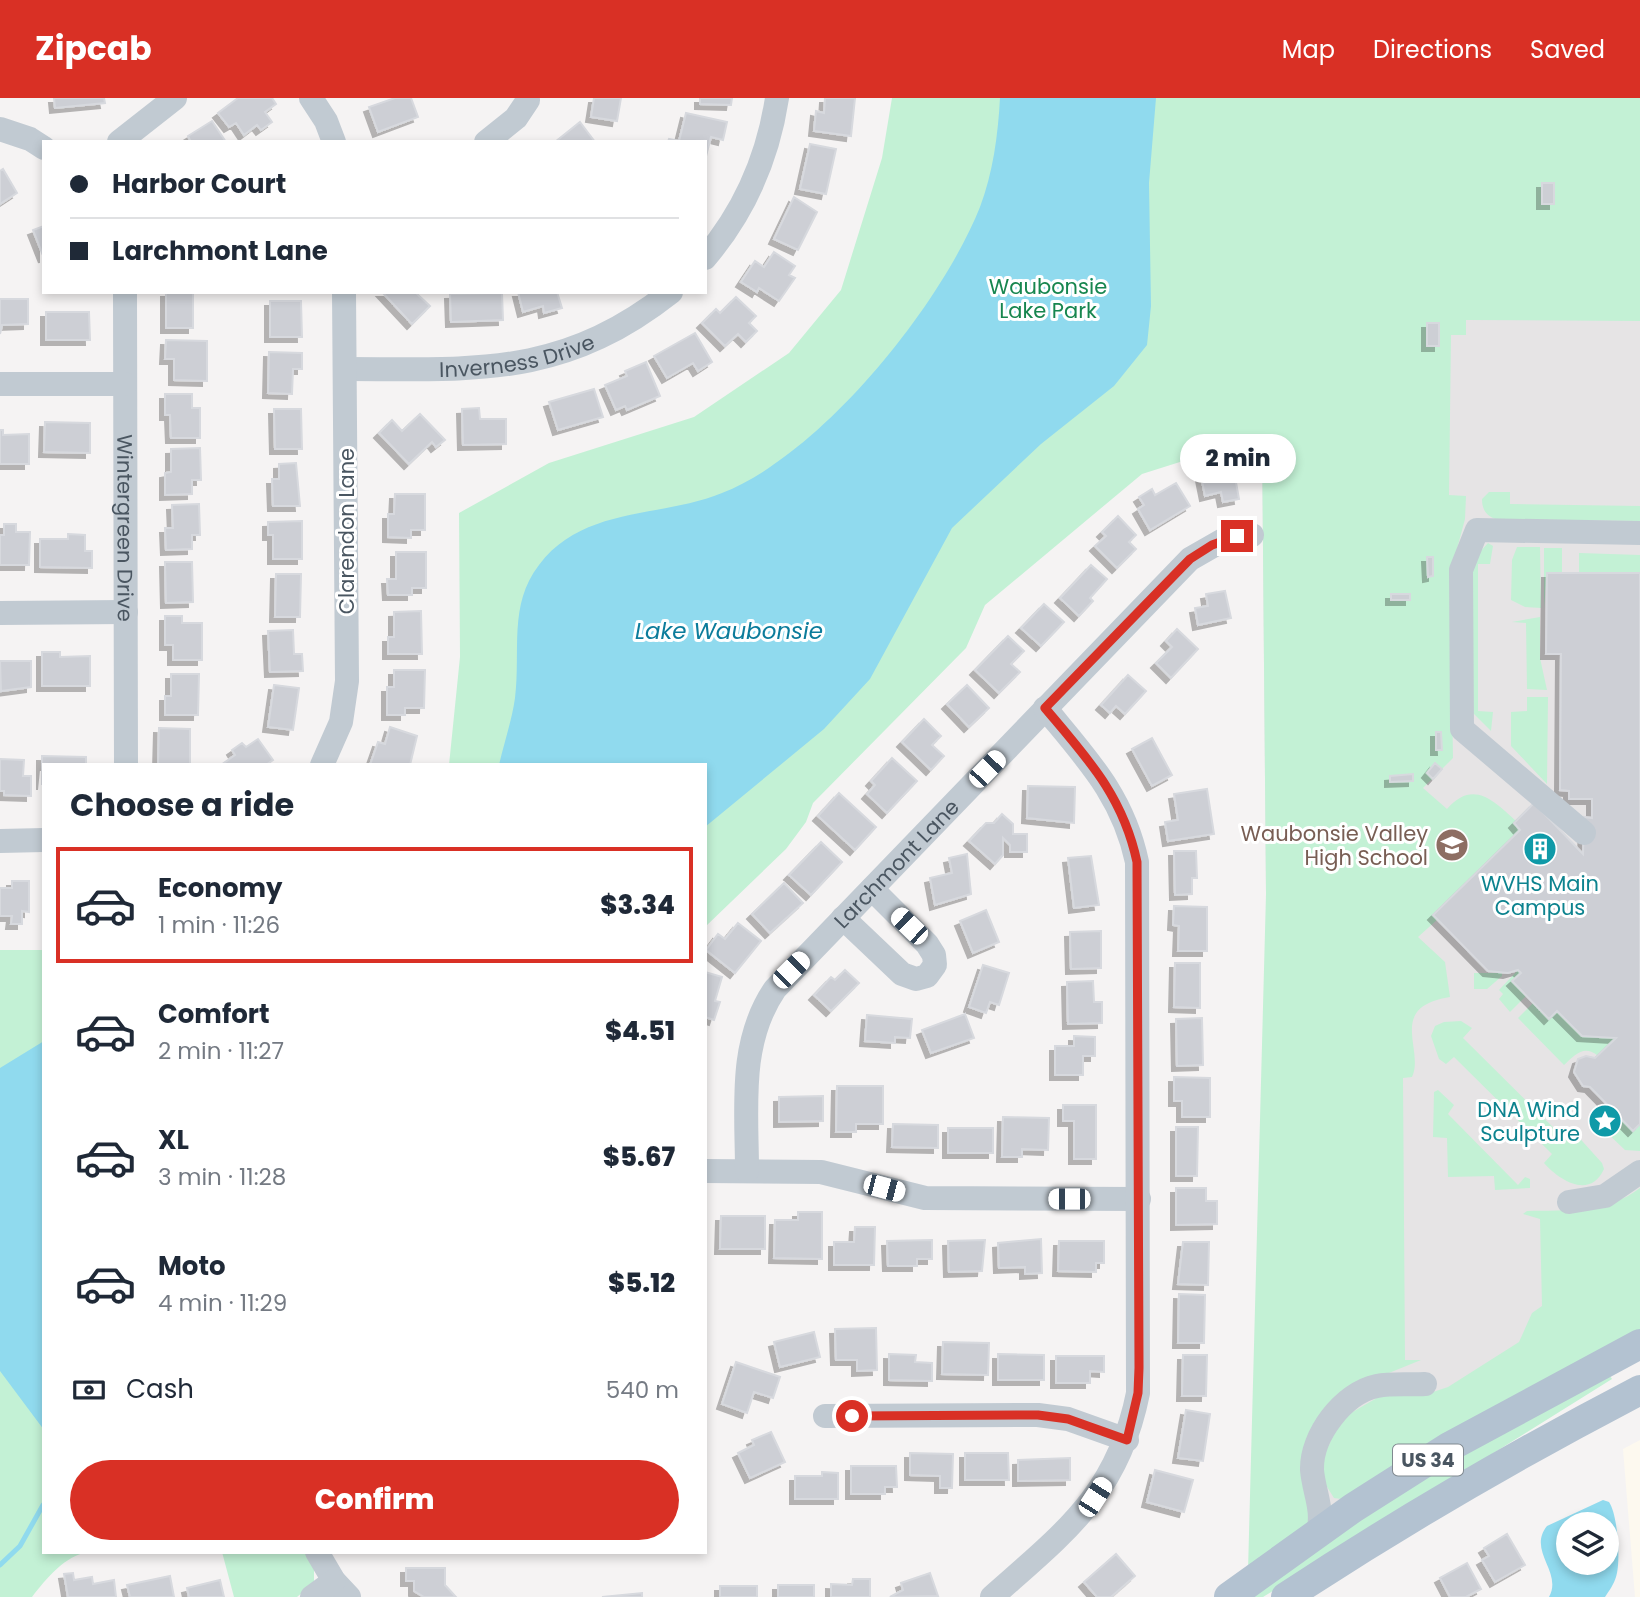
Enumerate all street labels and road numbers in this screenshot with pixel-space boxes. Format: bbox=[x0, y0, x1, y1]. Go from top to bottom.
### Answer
street label: Inverness Drive bbox=[439, 327, 599, 384]
street label: Wintergreen Drive bbox=[111, 434, 140, 622]
street label: Clarendon Lane bbox=[332, 448, 361, 614]
street label: Larchmont Lane bbox=[827, 793, 965, 934]
road number: US 34 bbox=[1393, 1444, 1463, 1476]

